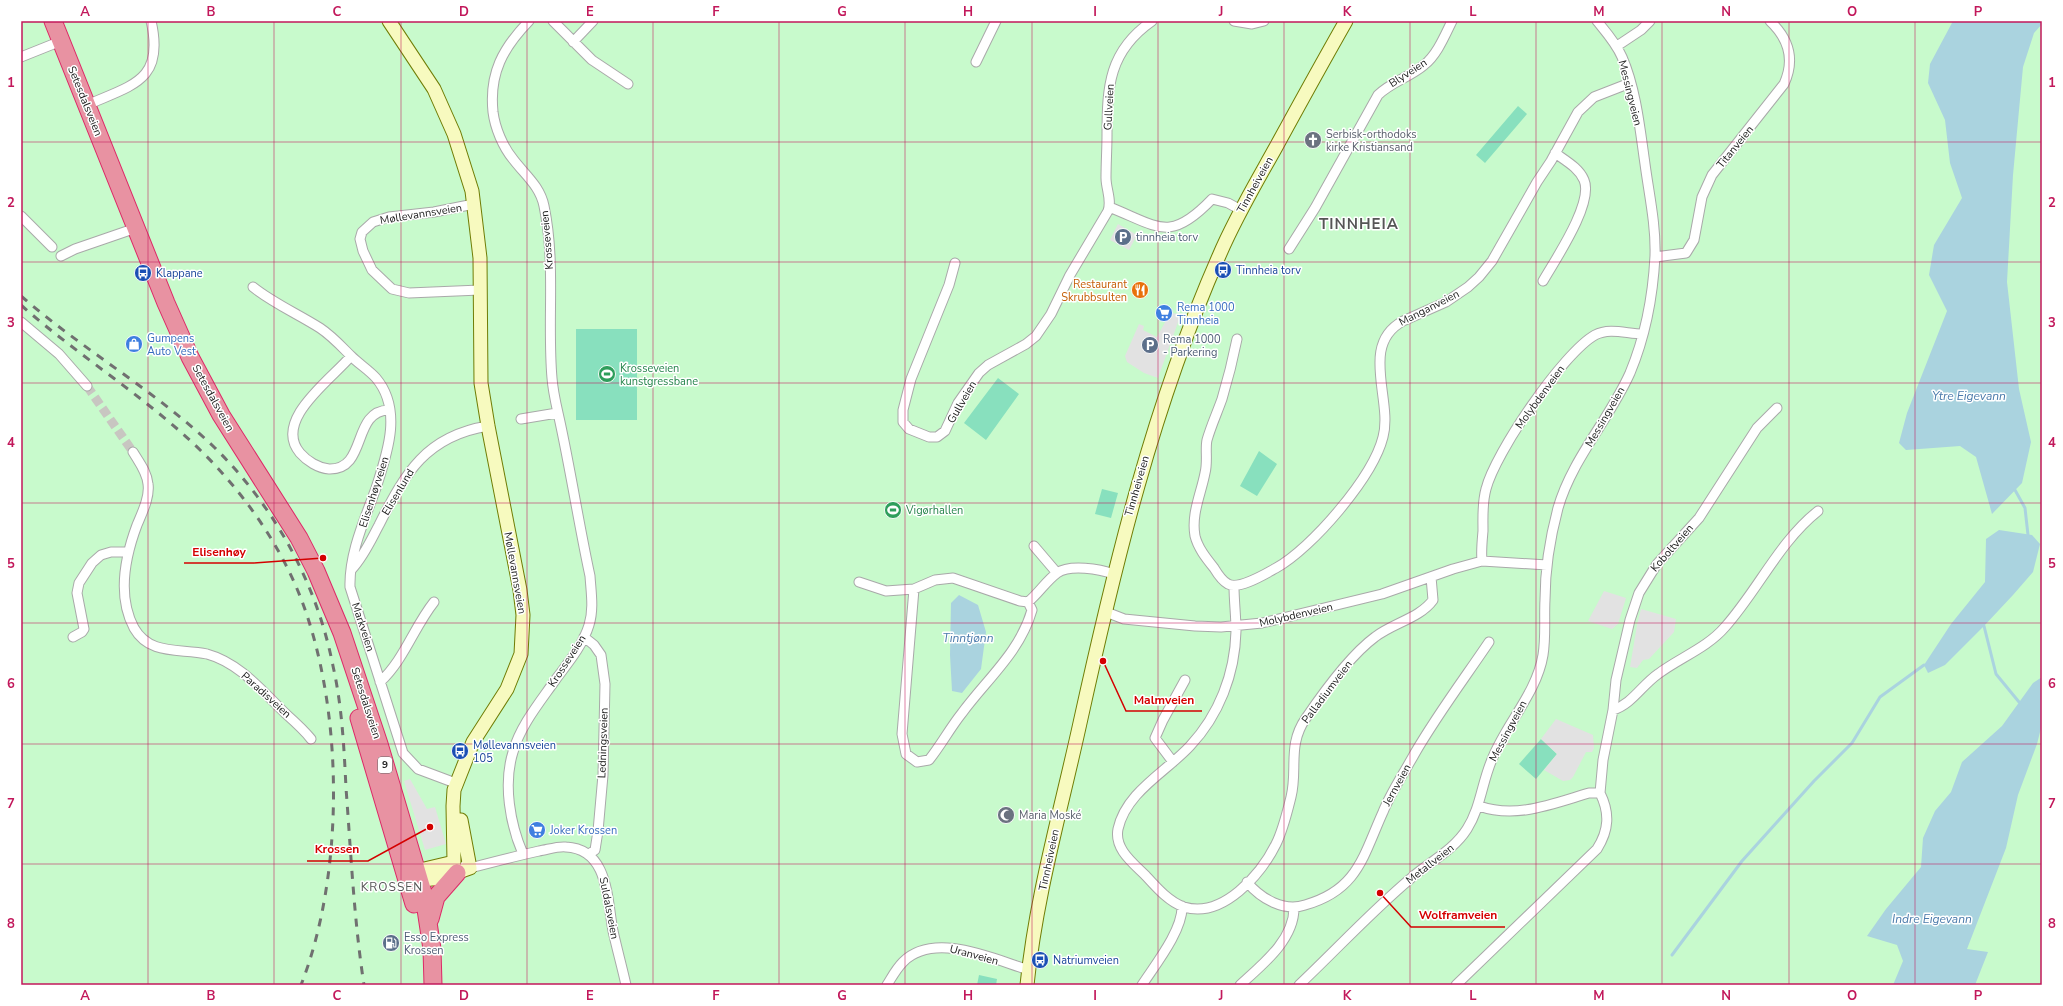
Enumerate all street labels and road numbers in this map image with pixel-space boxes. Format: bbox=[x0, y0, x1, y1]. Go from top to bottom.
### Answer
street label: Blyveien bbox=[1386, 55, 1430, 91]
street label: Messingveien bbox=[1615, 59, 1645, 127]
street label: Setesdalsveien bbox=[64, 64, 106, 138]
street label: Gullveien bbox=[1100, 83, 1118, 131]
street label: Titanveien bbox=[1713, 122, 1757, 172]
street label: Tinnheiveien bbox=[1233, 154, 1277, 216]
street label: Møllevannsveien bbox=[379, 200, 463, 228]
street label: Krosseveien bbox=[537, 210, 557, 270]
street label: Manganveien bbox=[1396, 286, 1462, 330]
street label: Setesdalsveien bbox=[188, 362, 238, 434]
street label: Molybdenveien bbox=[1512, 362, 1568, 432]
street label: Gullveien bbox=[944, 378, 980, 426]
street label: Messingveien bbox=[1582, 384, 1628, 450]
street label: Tinnheiveien bbox=[1121, 454, 1153, 518]
street label: Elisenhøyveien bbox=[355, 455, 393, 529]
street label: Elisenlund bbox=[378, 466, 418, 518]
street label: Koboltveien bbox=[1647, 521, 1697, 575]
street label: Møllevannsveien bbox=[500, 531, 530, 615]
street label: Molybdenveien bbox=[1258, 599, 1334, 631]
street label: Markveien bbox=[348, 601, 378, 653]
street label: Krosseveien bbox=[545, 632, 589, 690]
street label: Palladiumveien bbox=[1298, 657, 1356, 727]
street label: Setesdalsveien bbox=[347, 665, 385, 741]
street label: Paradisveien bbox=[238, 669, 294, 721]
street label: Messingveien bbox=[1486, 698, 1530, 764]
street label: Ledningsveien bbox=[594, 707, 612, 779]
road number: 9 bbox=[378, 757, 392, 773]
street label: Jernveien bbox=[1379, 761, 1415, 809]
street label: Tinnheiveien bbox=[1035, 828, 1063, 892]
street label: Metallveien bbox=[1403, 840, 1457, 888]
street label: Suldalsveien bbox=[596, 876, 622, 940]
street label: Uranveien bbox=[948, 941, 1000, 969]

